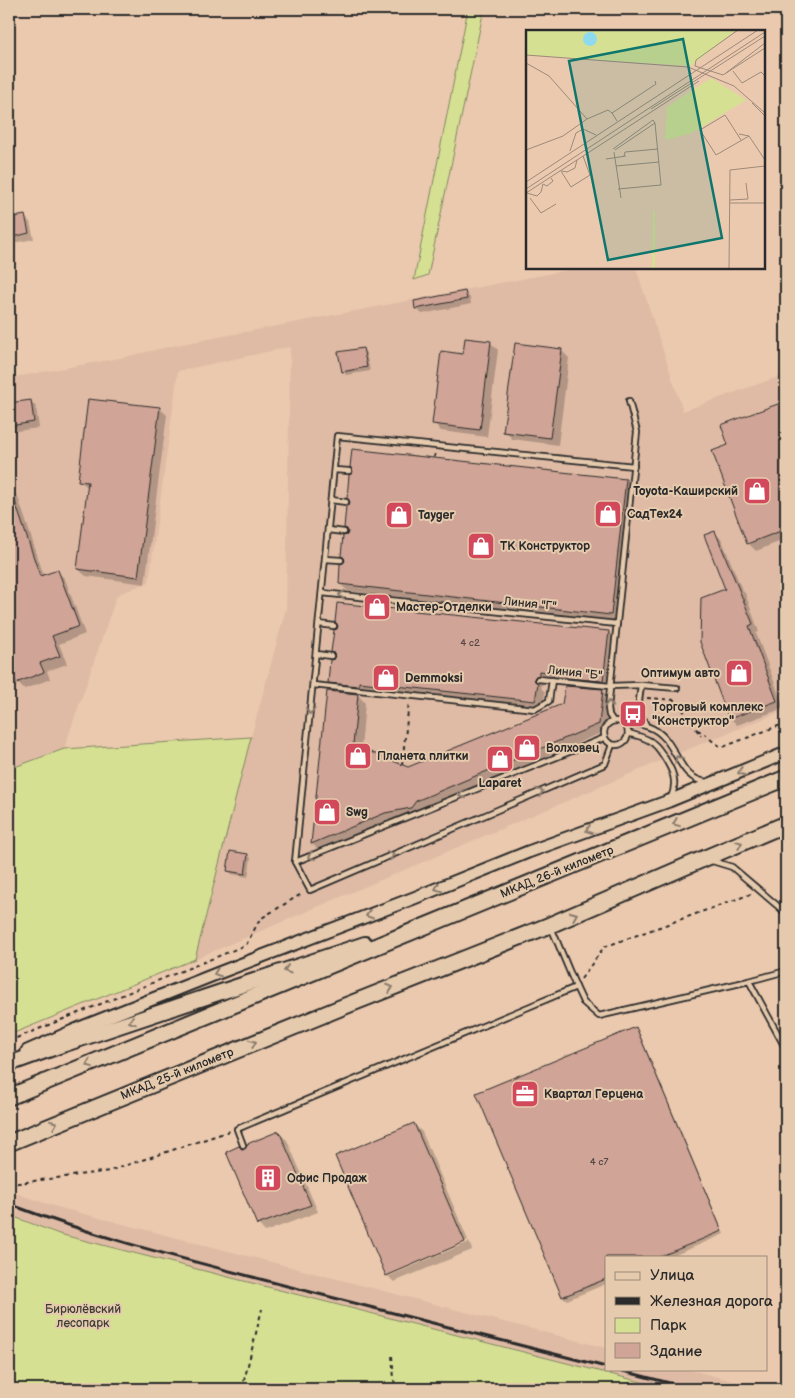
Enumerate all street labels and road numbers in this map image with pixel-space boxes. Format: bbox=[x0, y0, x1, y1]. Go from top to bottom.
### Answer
street label: Линия "Г" bbox=[502, 594, 557, 614]
street label: Линия "Б" bbox=[546, 663, 603, 683]
street label: МКАД, 26-й километр bbox=[498, 842, 616, 902]
street label: МКАД, 25-й километр bbox=[118, 1044, 236, 1104]

